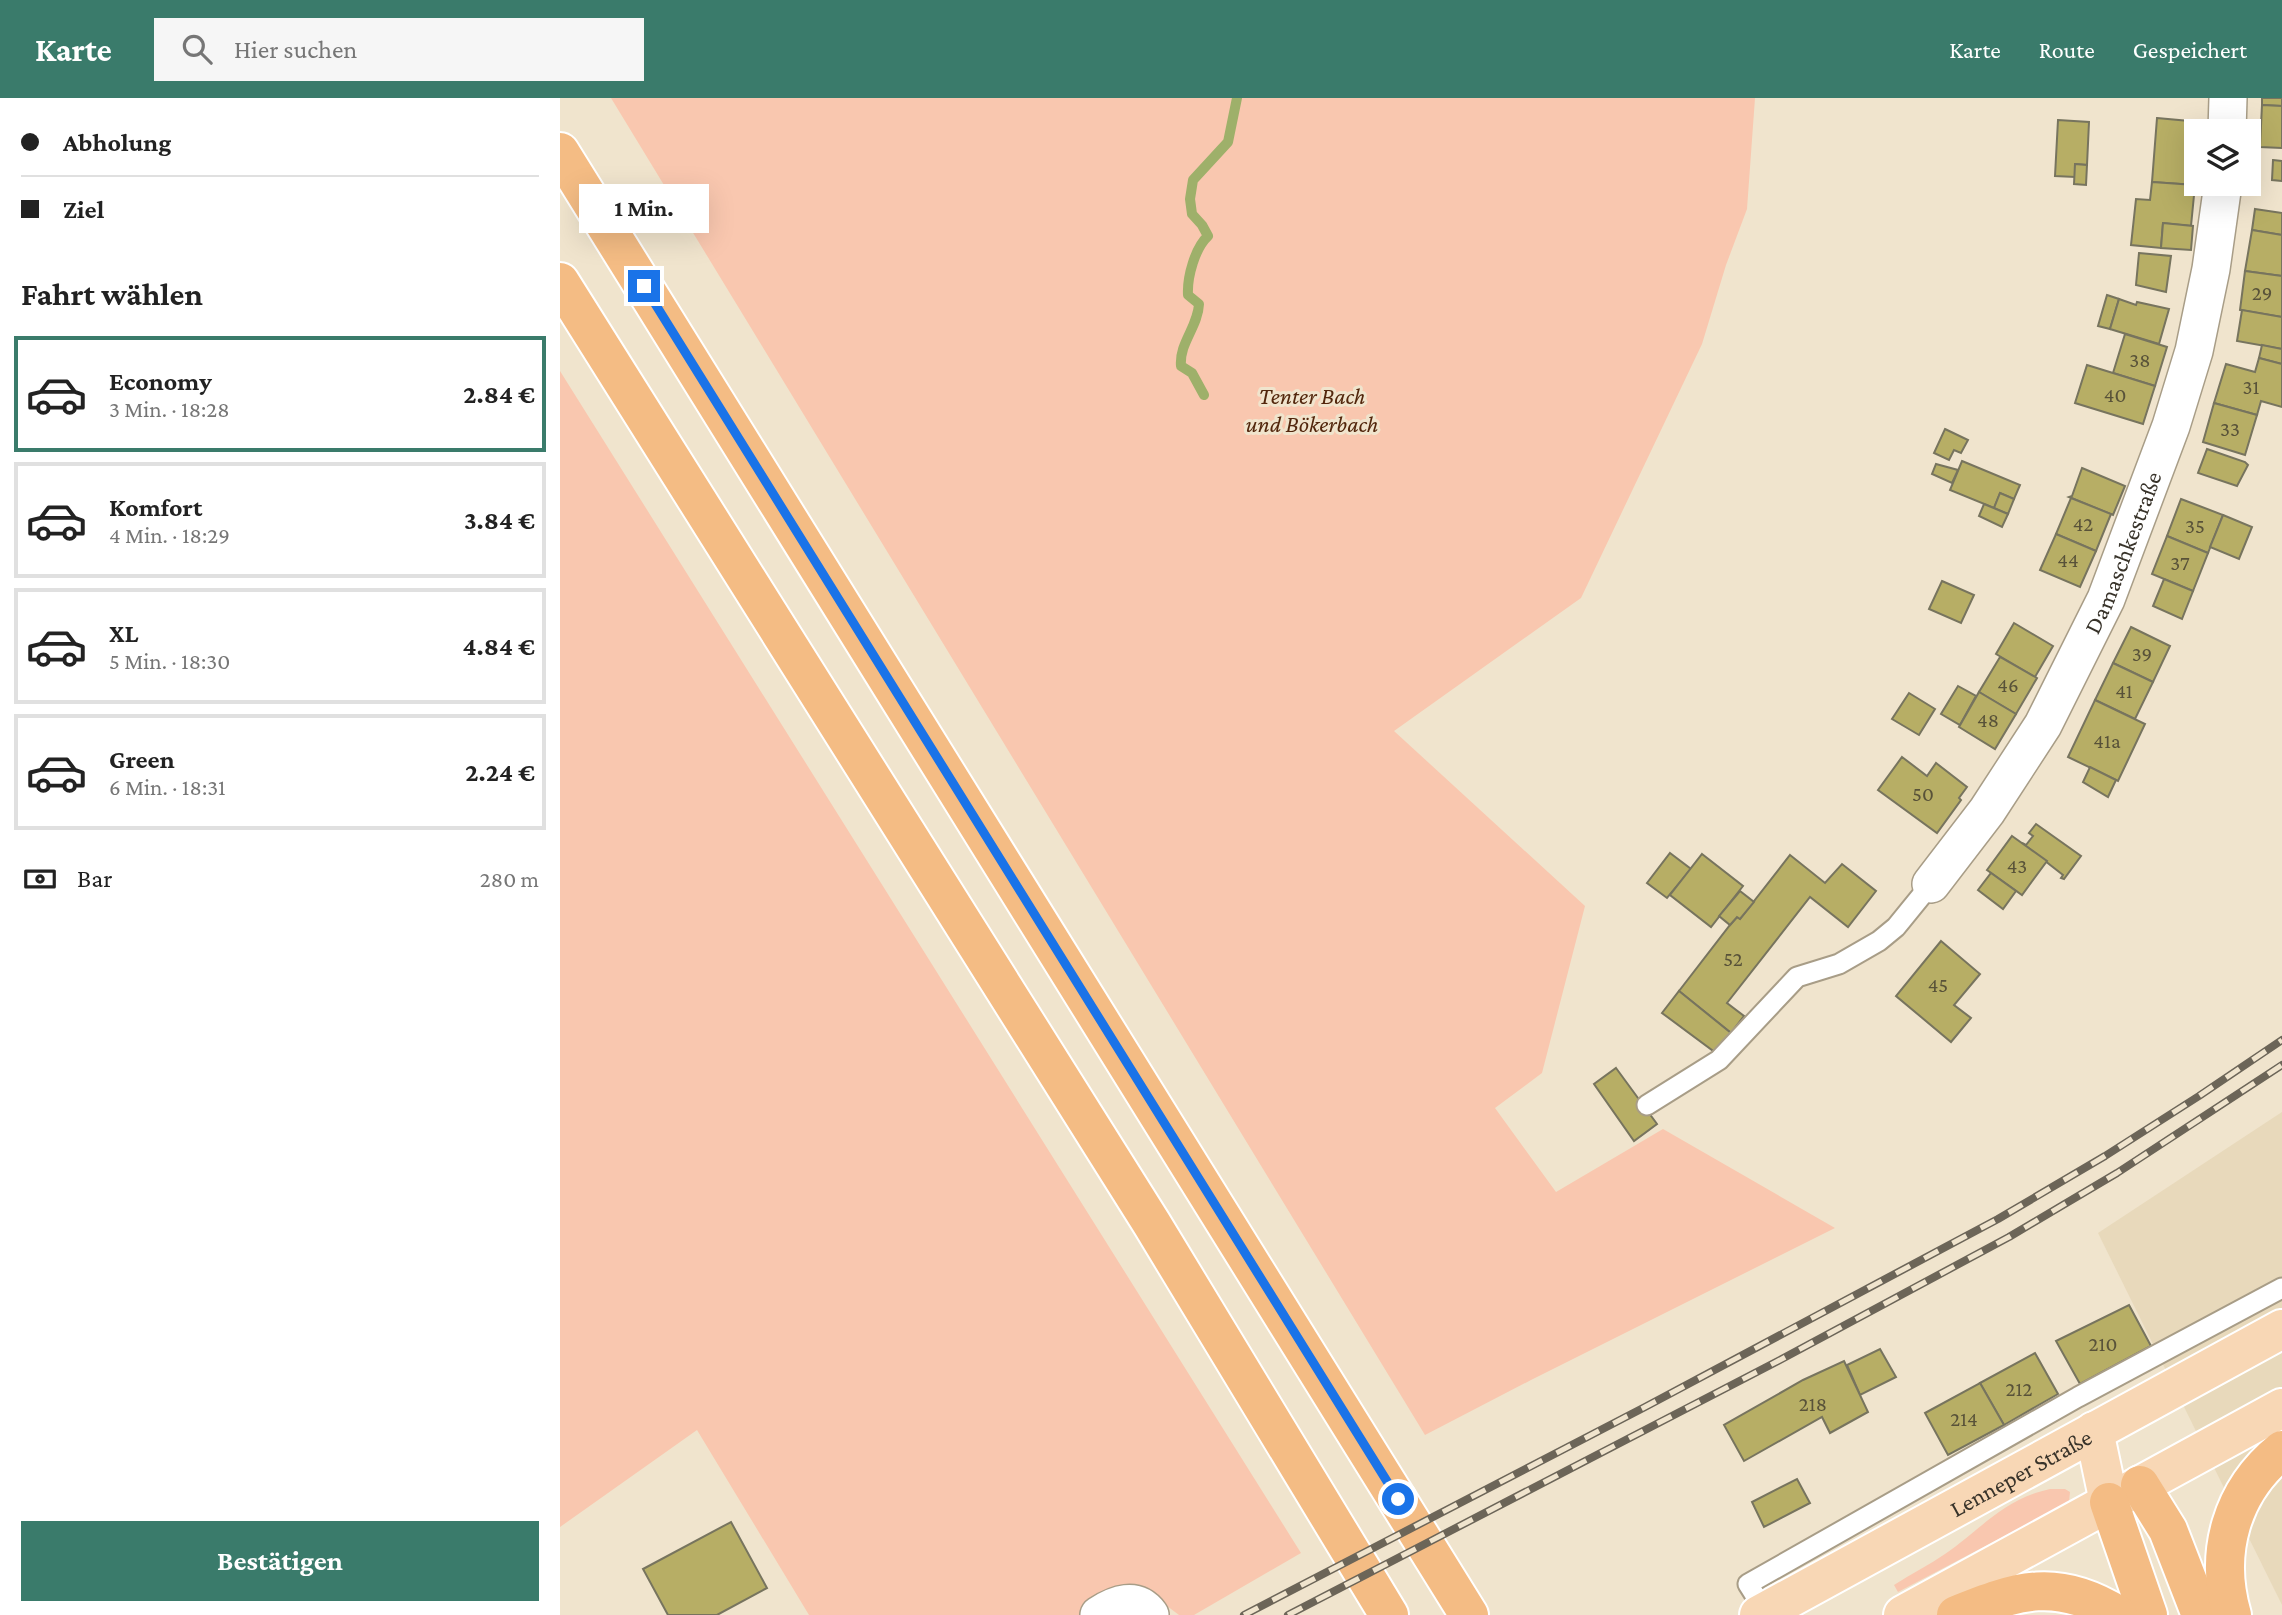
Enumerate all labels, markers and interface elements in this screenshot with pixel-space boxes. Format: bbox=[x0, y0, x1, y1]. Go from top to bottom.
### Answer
search box bbox=[154, 18, 644, 81]
icon: search bbox=[178, 30, 216, 68]
text: Karte bbox=[35, 31, 112, 68]
text: Hier suchen bbox=[234, 35, 357, 64]
text: Karte bbox=[1949, 36, 2001, 63]
text: Route bbox=[2039, 36, 2095, 63]
text: Gespeichert bbox=[2133, 36, 2247, 63]
map controls bbox=[2184, 119, 2261, 196]
button: layers bbox=[2184, 119, 2261, 196]
text: Abholung bbox=[63, 128, 171, 157]
callout: 1 Min. bbox=[579, 184, 709, 234]
text: Ziel bbox=[63, 195, 104, 224]
text: 1 Min. bbox=[614, 195, 674, 221]
route end bbox=[628, 270, 660, 302]
text: Fahrt wählen bbox=[21, 276, 203, 312]
house number: 29 bbox=[2252, 281, 2272, 305]
house number: 38 bbox=[2129, 348, 2151, 372]
icon: car bbox=[25, 363, 88, 426]
text: Economy bbox=[109, 367, 212, 396]
house number: 31 bbox=[2243, 375, 2259, 399]
text: 2.84 € bbox=[463, 380, 535, 409]
park label: Tenter Bach und Bökerbach bbox=[1246, 382, 1378, 437]
house number: 40 bbox=[2104, 383, 2126, 407]
text: 3 Min. · 18:28 bbox=[109, 396, 230, 422]
house number: 33 bbox=[2220, 417, 2240, 441]
street label: Damaschkestraße bbox=[2078, 467, 2166, 638]
icon: car bbox=[25, 489, 88, 552]
text: Komfort bbox=[109, 493, 202, 522]
text: 3.84 € bbox=[464, 506, 535, 535]
house number: 42 bbox=[2073, 512, 2093, 536]
house number: 35 bbox=[2185, 514, 2205, 538]
text: 4 Min. · 18:29 bbox=[109, 522, 230, 548]
house number: 44 bbox=[2057, 548, 2079, 572]
house number: 37 bbox=[2170, 551, 2190, 575]
icon: car bbox=[25, 615, 88, 678]
text: XL bbox=[109, 619, 138, 648]
text: 4.84 € bbox=[463, 632, 535, 661]
house number: 39 bbox=[2132, 642, 2152, 666]
text: 5 Min. · 18:30 bbox=[109, 648, 230, 674]
house number: 46 bbox=[1997, 673, 2019, 697]
house number: 41 bbox=[2115, 679, 2133, 703]
house number: 48 bbox=[1977, 708, 1999, 732]
house number: 41a bbox=[2093, 729, 2121, 753]
icon: car bbox=[25, 741, 88, 804]
text: Green bbox=[109, 745, 175, 774]
text: 2.24 € bbox=[465, 758, 535, 787]
text: 6 Min. · 18:31 bbox=[109, 774, 226, 800]
house number: 50 bbox=[1912, 782, 1934, 806]
house number: 43 bbox=[2007, 854, 2027, 878]
icon: cash bbox=[21, 860, 59, 898]
text: Bar bbox=[77, 864, 113, 893]
text: 280 m bbox=[480, 866, 539, 892]
house number: 52 bbox=[1723, 947, 1743, 971]
house number: 45 bbox=[1928, 973, 1948, 997]
house number: 210 bbox=[2089, 1332, 2117, 1356]
house number: 212 bbox=[2006, 1377, 2033, 1401]
house number: 218 bbox=[1799, 1392, 1827, 1416]
house number: 214 bbox=[1950, 1407, 1978, 1431]
street label: Lenneper Straße bbox=[1945, 1422, 2096, 1522]
route start bbox=[1382, 1483, 1414, 1515]
button: Bestätigen bbox=[21, 1521, 539, 1601]

